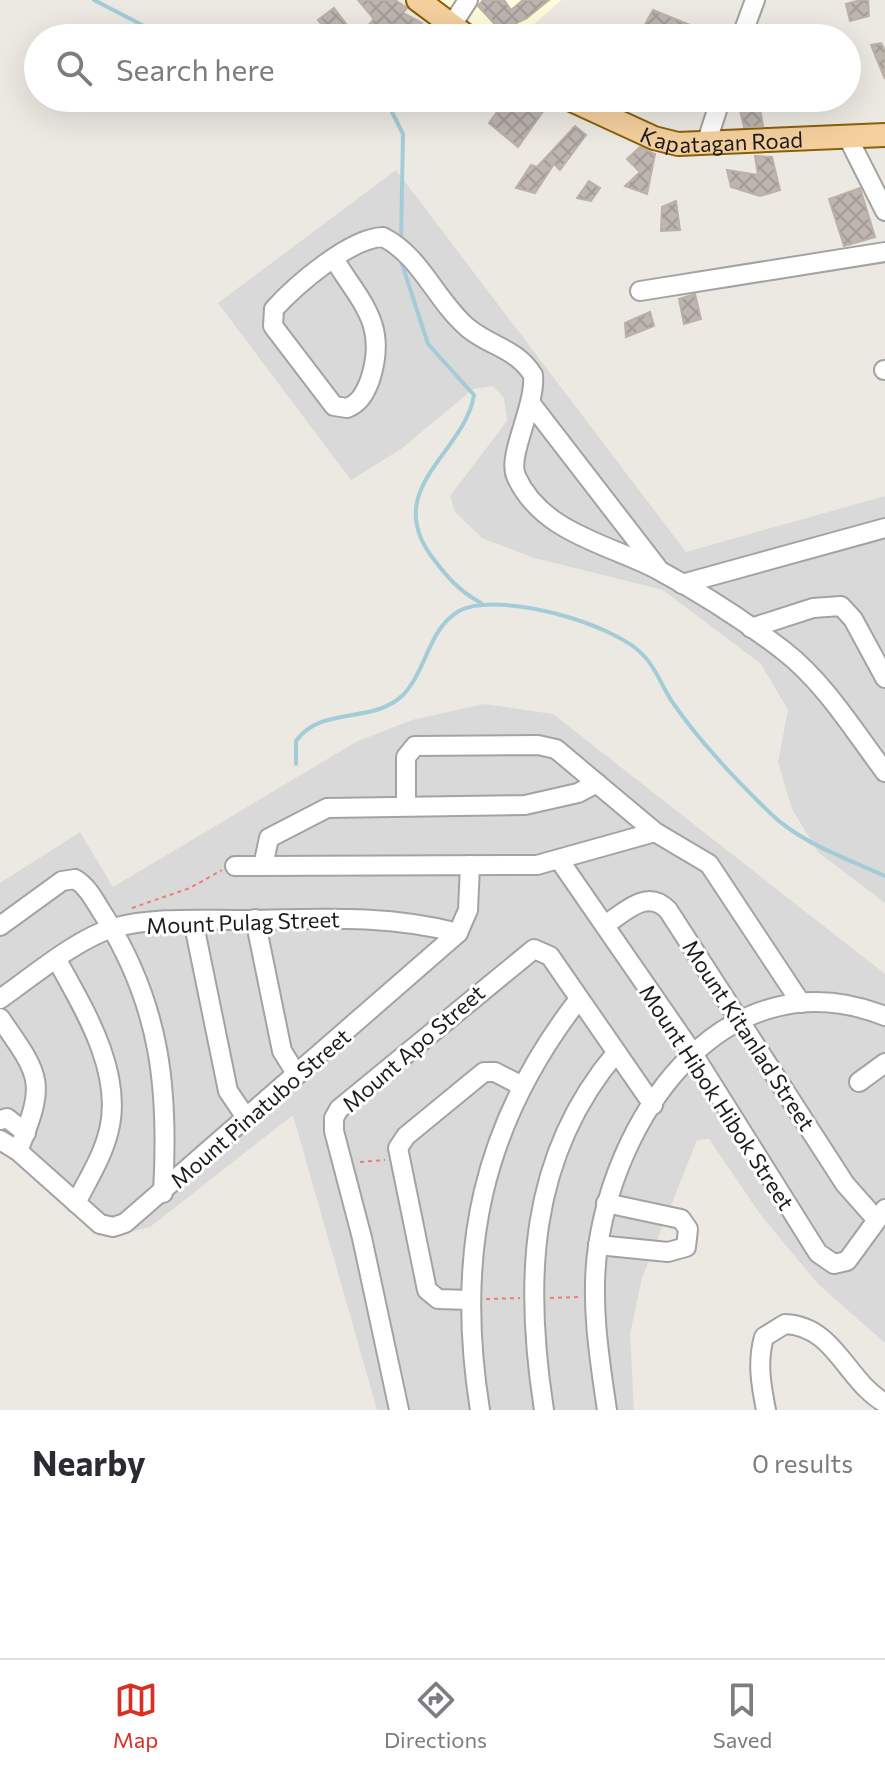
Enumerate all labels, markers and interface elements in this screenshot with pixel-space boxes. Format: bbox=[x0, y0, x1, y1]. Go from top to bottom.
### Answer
search box bbox=[24, 24, 861, 112]
icon: search bbox=[52, 46, 96, 90]
text: Search here bbox=[116, 50, 275, 87]
street label: Kapatagan Road bbox=[636, 120, 803, 157]
street label: Mount Pulag Street bbox=[146, 905, 340, 939]
street label: Mount Kitanlad Street bbox=[677, 935, 821, 1135]
street label: Mount Apo Street bbox=[336, 979, 490, 1117]
street label: Mount Hibok Hibok Street bbox=[634, 979, 800, 1215]
street label: Mount Pinatubo Street bbox=[164, 1022, 356, 1194]
text: Nearby bbox=[32, 1441, 146, 1483]
text: 0 results bbox=[752, 1447, 853, 1478]
tab: Map bbox=[113, 1678, 158, 1753]
tab: Directions bbox=[384, 1678, 487, 1753]
tab: Saved bbox=[713, 1678, 772, 1753]

